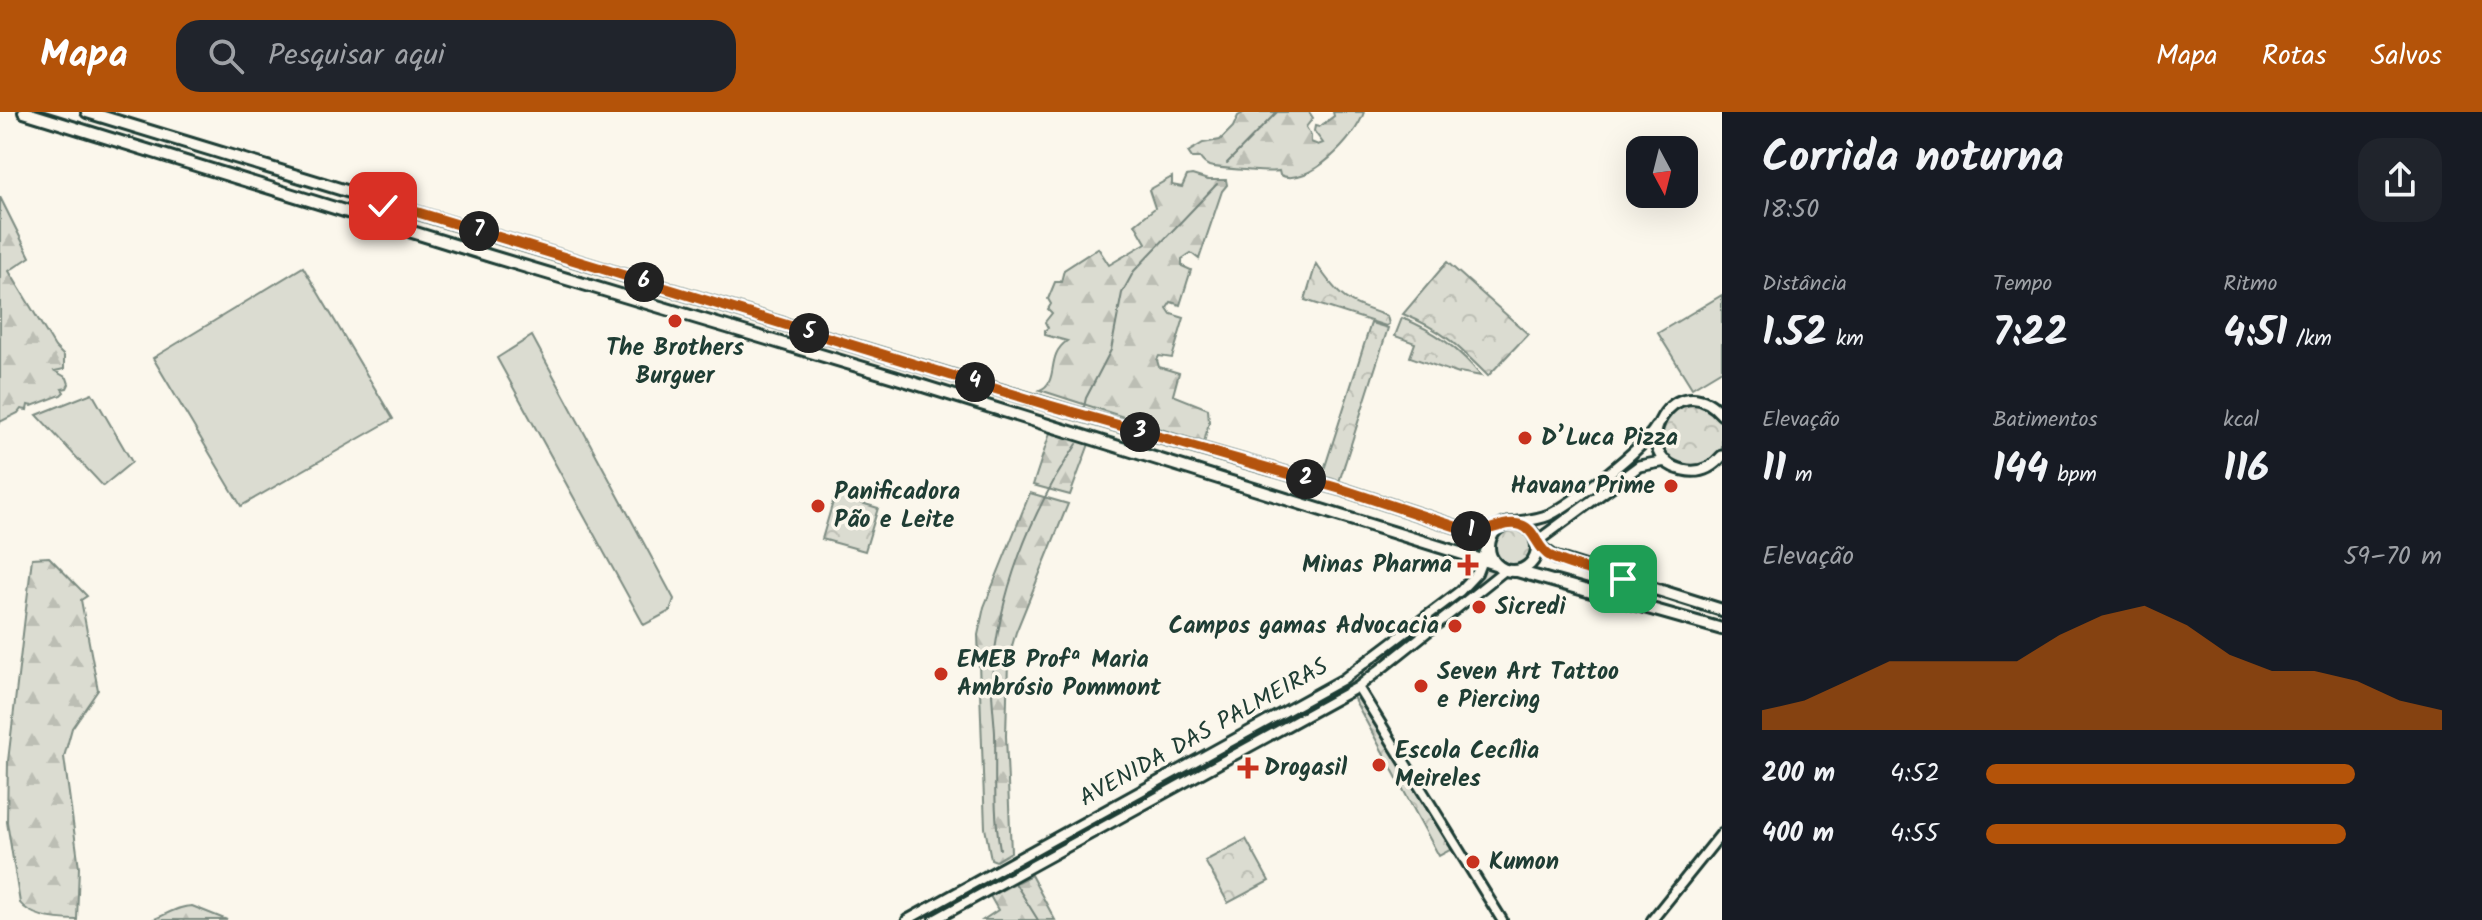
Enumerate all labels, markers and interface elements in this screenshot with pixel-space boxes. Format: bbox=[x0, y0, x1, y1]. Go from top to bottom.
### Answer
search box bbox=[176, 20, 736, 92]
text: Mapa bbox=[40, 26, 128, 86]
text: Pesquisar aqui bbox=[268, 32, 445, 80]
icon: search bbox=[204, 34, 248, 78]
text: Mapa bbox=[2156, 34, 2218, 79]
text: Rotas bbox=[2262, 34, 2327, 79]
text: Salvos bbox=[2371, 34, 2442, 79]
text: Corrida noturna bbox=[1762, 124, 2064, 194]
north arrow bbox=[1626, 136, 1698, 208]
map controls bbox=[1626, 136, 1698, 208]
button: share bbox=[2358, 138, 2442, 222]
pin bbox=[349, 172, 417, 240]
icon: check bbox=[361, 184, 405, 228]
text: 18:50 bbox=[1762, 189, 1819, 231]
pin: 7 bbox=[459, 211, 499, 251]
text: 7 bbox=[474, 213, 484, 248]
pin: 6 bbox=[624, 262, 664, 302]
text: 6 bbox=[638, 264, 650, 299]
text: Distância bbox=[1762, 267, 1847, 302]
text: Tempo bbox=[1993, 267, 2052, 302]
text: Ritmo bbox=[2223, 267, 2277, 302]
text: 1.52 bbox=[1762, 302, 1827, 366]
text: 7:22 bbox=[1993, 302, 2068, 366]
text: 4:51 bbox=[2223, 302, 2287, 366]
marker: The Brothers Burguer bbox=[666, 312, 684, 330]
pin: 5 bbox=[789, 313, 829, 353]
text: 5 bbox=[803, 315, 815, 350]
text: km bbox=[1827, 322, 1864, 357]
text: /km bbox=[2287, 322, 2332, 357]
place label: The Brothers Burguer bbox=[606, 329, 744, 396]
pin: 4 bbox=[955, 362, 995, 402]
text: 4 bbox=[969, 364, 981, 399]
text: Elevação bbox=[1762, 403, 1840, 438]
text: Batimentos bbox=[1993, 403, 2098, 438]
text: kcal bbox=[2223, 403, 2259, 438]
pin: 3 bbox=[1120, 412, 1160, 452]
text: 3 bbox=[1134, 414, 1146, 449]
place label: D’Luca Pizza bbox=[1541, 419, 1678, 458]
marker: D’Luca Pizza bbox=[1516, 429, 1534, 447]
text: 11 bbox=[1762, 438, 1786, 502]
text: 144 bbox=[1993, 438, 2048, 502]
text: 116 bbox=[2223, 438, 2269, 502]
text: m bbox=[1786, 458, 1813, 493]
text: bpm bbox=[2048, 458, 2097, 493]
pin: 2 bbox=[1286, 459, 1326, 499]
text: 2 bbox=[1300, 461, 1312, 496]
place label: Havana Prime bbox=[1511, 467, 1655, 506]
place label: Panificadora Pão e Leite bbox=[834, 473, 960, 540]
marker: Havana Prime bbox=[1662, 477, 1680, 495]
marker: Panificadora Pão e Leite bbox=[809, 497, 827, 515]
pin: 1 bbox=[1451, 511, 1491, 551]
text: 1 bbox=[1468, 513, 1474, 548]
text: Elevação bbox=[1762, 536, 1854, 578]
text: 59–70 m bbox=[2343, 536, 2442, 578]
pin bbox=[1589, 545, 1657, 613]
place label: Minas Pharma bbox=[1302, 546, 1452, 585]
marker: Minas Pharma bbox=[1459, 556, 1477, 574]
icon: arrive bbox=[1601, 557, 1645, 601]
place label: Sicredi bbox=[1495, 588, 1567, 627]
marker: Sicredi bbox=[1470, 598, 1488, 616]
place label: Campos gamas Advocacia bbox=[1169, 607, 1439, 646]
marker: Campos gamas Advocacia bbox=[1446, 617, 1464, 635]
place label: EMEB Profª Maria Ambrósio Pommont bbox=[957, 641, 1162, 708]
street label: AVENIDA DAS PALMEIRAS bbox=[1072, 648, 1336, 818]
place label: Seven Art Tattoo e Piercing bbox=[1437, 653, 1619, 720]
marker: EMEB Profª Maria Ambrósio Pommont bbox=[932, 665, 950, 683]
marker: Seven Art Tattoo e Piercing bbox=[1412, 677, 1430, 695]
place label: Escola Cecília Meireles bbox=[1395, 732, 1539, 799]
place label: Drogasil bbox=[1264, 749, 1348, 788]
text: 200 m bbox=[1762, 753, 1835, 795]
text: 4:52 bbox=[1890, 753, 1940, 795]
marker: Escola Cecília Meireles bbox=[1370, 756, 1388, 774]
marker: Drogasil bbox=[1239, 759, 1257, 777]
text: 400 m bbox=[1762, 813, 1834, 855]
text: 4:55 bbox=[1890, 813, 1939, 855]
place label: Kumon bbox=[1489, 843, 1559, 882]
marker: Kumon bbox=[1464, 853, 1482, 871]

